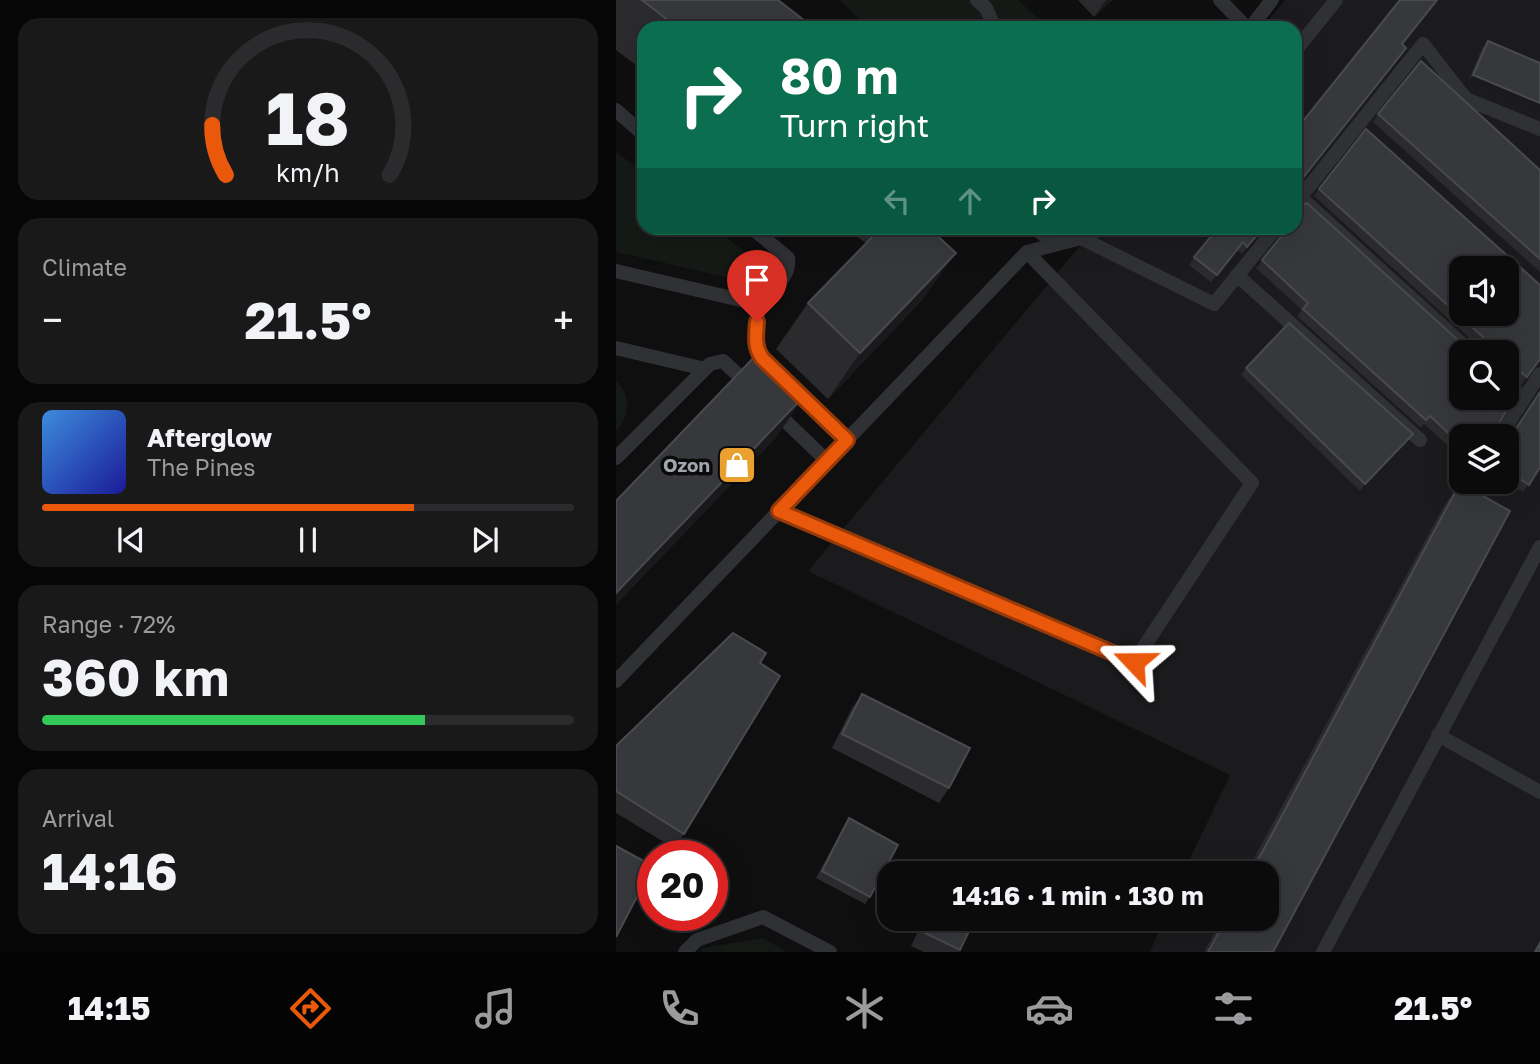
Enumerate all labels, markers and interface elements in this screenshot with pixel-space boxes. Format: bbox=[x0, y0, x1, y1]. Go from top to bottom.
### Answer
text: 80 m bbox=[780, 46, 898, 105]
icon: right bbox=[665, 49, 756, 140]
text: 18 bbox=[266, 74, 350, 161]
text: Turn right bbox=[780, 106, 929, 144]
text: km/h bbox=[276, 157, 340, 188]
icon: left bbox=[878, 182, 916, 220]
icon: ahead bbox=[951, 182, 989, 220]
icon: right bbox=[1024, 182, 1062, 220]
pin bbox=[727, 250, 787, 322]
text: Climate bbox=[42, 253, 127, 281]
map controls bbox=[1449, 256, 1519, 494]
button: sound bbox=[1449, 256, 1519, 326]
icon: arrive bbox=[738, 261, 776, 299]
text: 21.5° bbox=[244, 288, 372, 350]
text: − bbox=[42, 297, 63, 342]
text: + bbox=[553, 297, 574, 342]
button: search bbox=[1449, 340, 1519, 410]
text: Afterglow bbox=[147, 422, 272, 453]
button: layers bbox=[1449, 424, 1519, 494]
shop icon: Ozon bbox=[716, 444, 758, 486]
text: The Pines bbox=[147, 453, 255, 481]
place label: Ozon bbox=[663, 453, 710, 476]
icon: previous bbox=[112, 521, 150, 559]
icon: pause bbox=[289, 521, 327, 559]
icon: next bbox=[466, 521, 504, 559]
text: Range · 72% bbox=[42, 610, 175, 638]
position arrow bbox=[1097, 625, 1171, 699]
text: 360 km bbox=[42, 645, 229, 707]
text: Arrival bbox=[42, 804, 114, 832]
text: 14:16 bbox=[42, 839, 178, 901]
speed limit sign: 20 bbox=[637, 840, 728, 931]
text: 14:16 · 1 min · 130 m bbox=[952, 880, 1204, 911]
icon: directions bbox=[286, 984, 335, 1033]
icon: music bbox=[471, 984, 520, 1033]
icon: phone bbox=[655, 984, 704, 1033]
icon: climate bbox=[840, 984, 889, 1033]
icon: car bbox=[1025, 984, 1074, 1033]
icon: filters bbox=[1209, 984, 1258, 1033]
text: 14:15 bbox=[68, 989, 151, 1027]
text: 21.5° bbox=[1394, 989, 1472, 1027]

